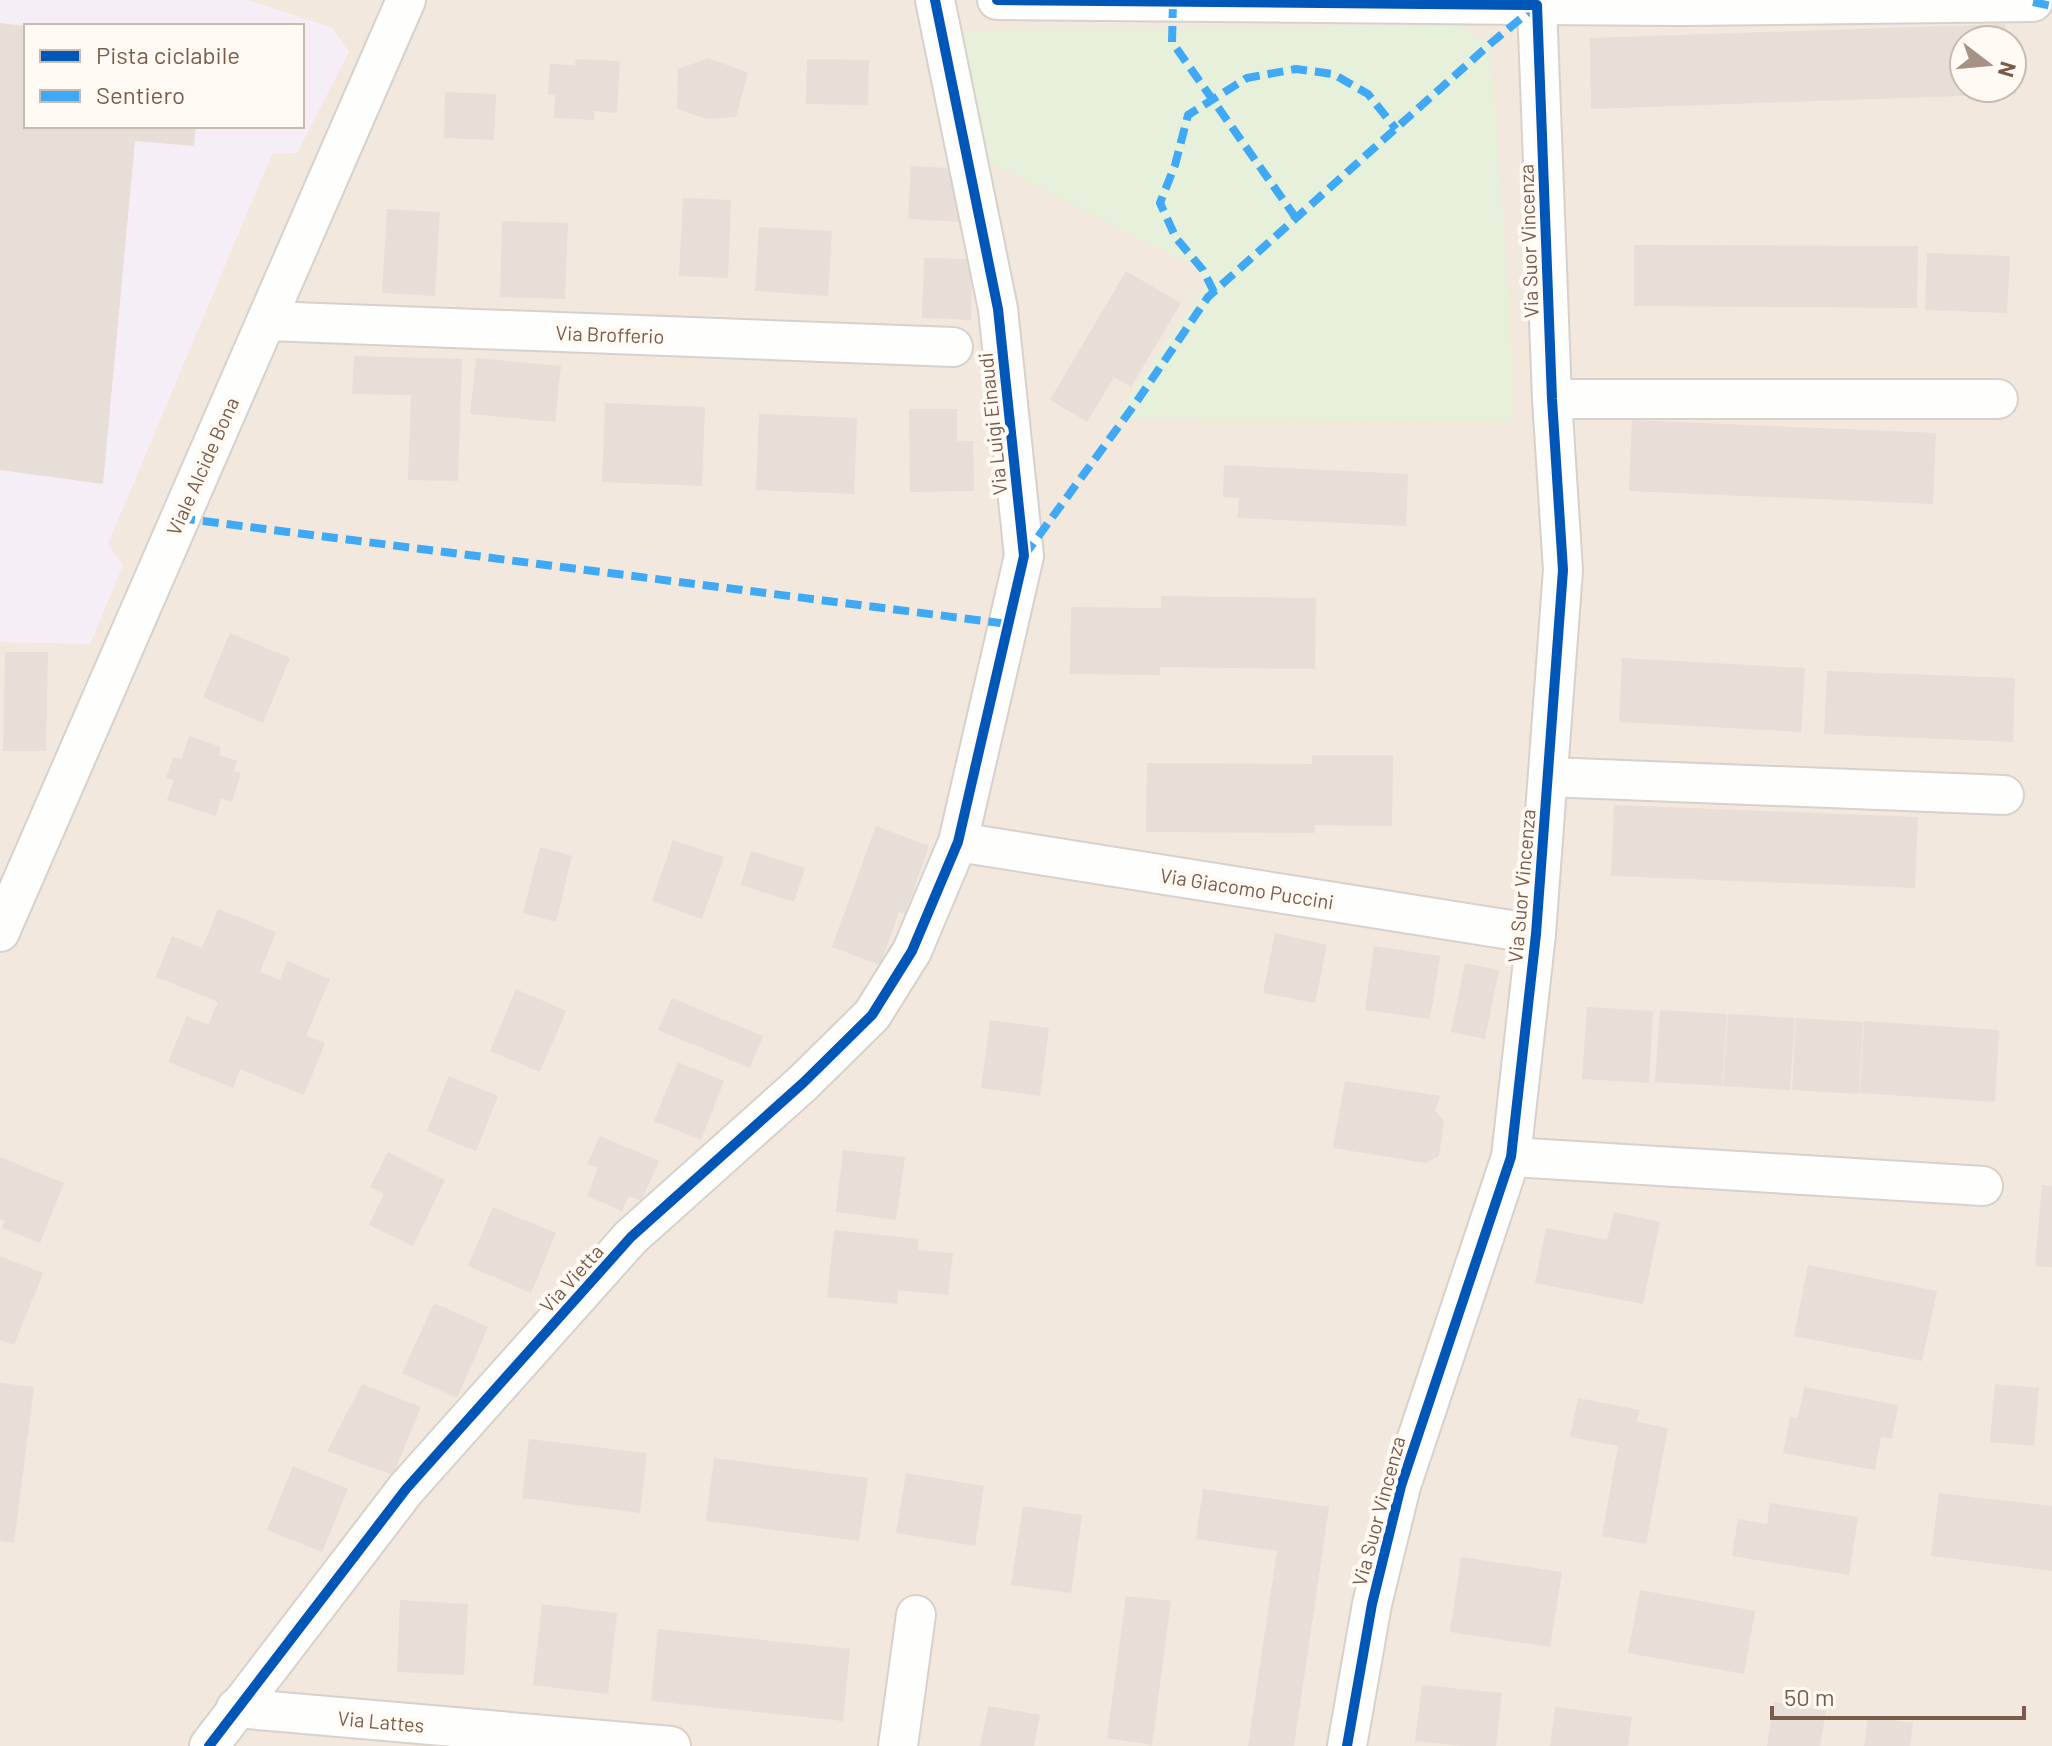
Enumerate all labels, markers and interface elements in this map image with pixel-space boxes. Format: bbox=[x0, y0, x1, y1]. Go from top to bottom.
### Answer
legend bbox=[24, 24, 304, 128]
north arrow bbox=[1948, 24, 2028, 104]
text: Pista ciclabile bbox=[96, 40, 240, 69]
text: N bbox=[1994, 59, 2023, 80]
text: Sentiero bbox=[96, 80, 185, 109]
street label: Via Suor Vincenza bbox=[1513, 164, 1543, 318]
street label: Via Brofferio bbox=[555, 320, 665, 348]
street label: Via Luigi Einaudi bbox=[973, 352, 1011, 496]
street label: Viale Alcide Bona bbox=[161, 393, 243, 539]
street label: Via Suor Vincenza bbox=[1502, 808, 1540, 964]
street label: Via Giacomo Puccini bbox=[1158, 862, 1336, 914]
street label: Via Vietta bbox=[534, 1239, 608, 1317]
street label: Via Suor Vincenza bbox=[1346, 1433, 1410, 1589]
scale bar bbox=[1772, 1670, 2024, 1720]
text: 50 m bbox=[1784, 1682, 1835, 1711]
street label: Via Lattes bbox=[337, 1705, 425, 1737]

